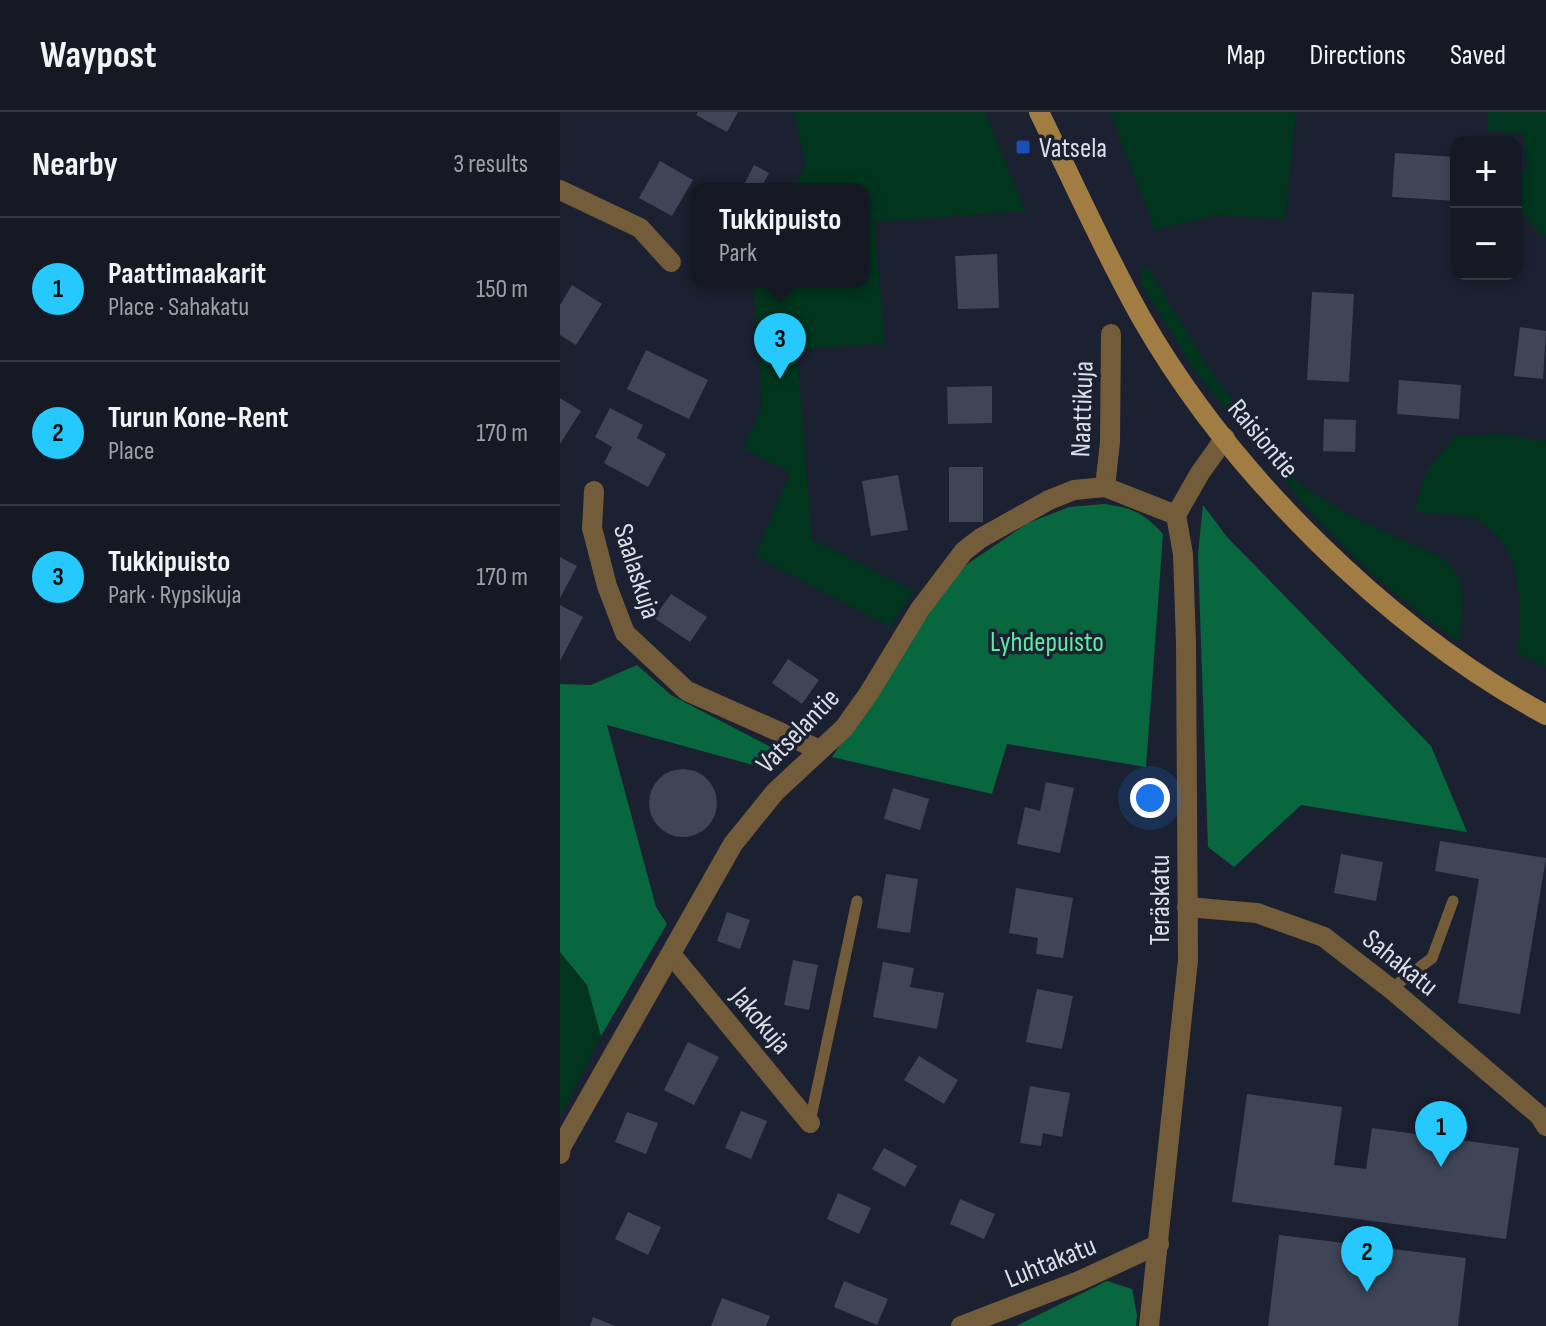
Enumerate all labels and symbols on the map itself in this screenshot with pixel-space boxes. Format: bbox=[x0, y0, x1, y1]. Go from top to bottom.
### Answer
place label: Vatsela bbox=[1039, 132, 1107, 165]
marker: Vatsela bbox=[1014, 138, 1032, 156]
pin: 3 bbox=[754, 313, 806, 379]
street label: Naattikuja bbox=[1064, 360, 1101, 458]
street label: Raisiontie bbox=[1220, 393, 1305, 485]
street label: Saalaskuja bbox=[606, 520, 667, 623]
park label: Lyhdepuisto bbox=[990, 626, 1104, 659]
street label: Vatselantie bbox=[750, 682, 847, 780]
your location bbox=[1130, 778, 1170, 818]
street label: Teräskatu bbox=[1144, 855, 1177, 945]
street label: Sahakatu bbox=[1356, 923, 1444, 1003]
street label: Jakokuja bbox=[723, 980, 798, 1061]
pin: 1 bbox=[1415, 1101, 1467, 1167]
pin: 2 bbox=[1341, 1226, 1393, 1292]
street label: Luhtakatu bbox=[1000, 1229, 1101, 1296]

